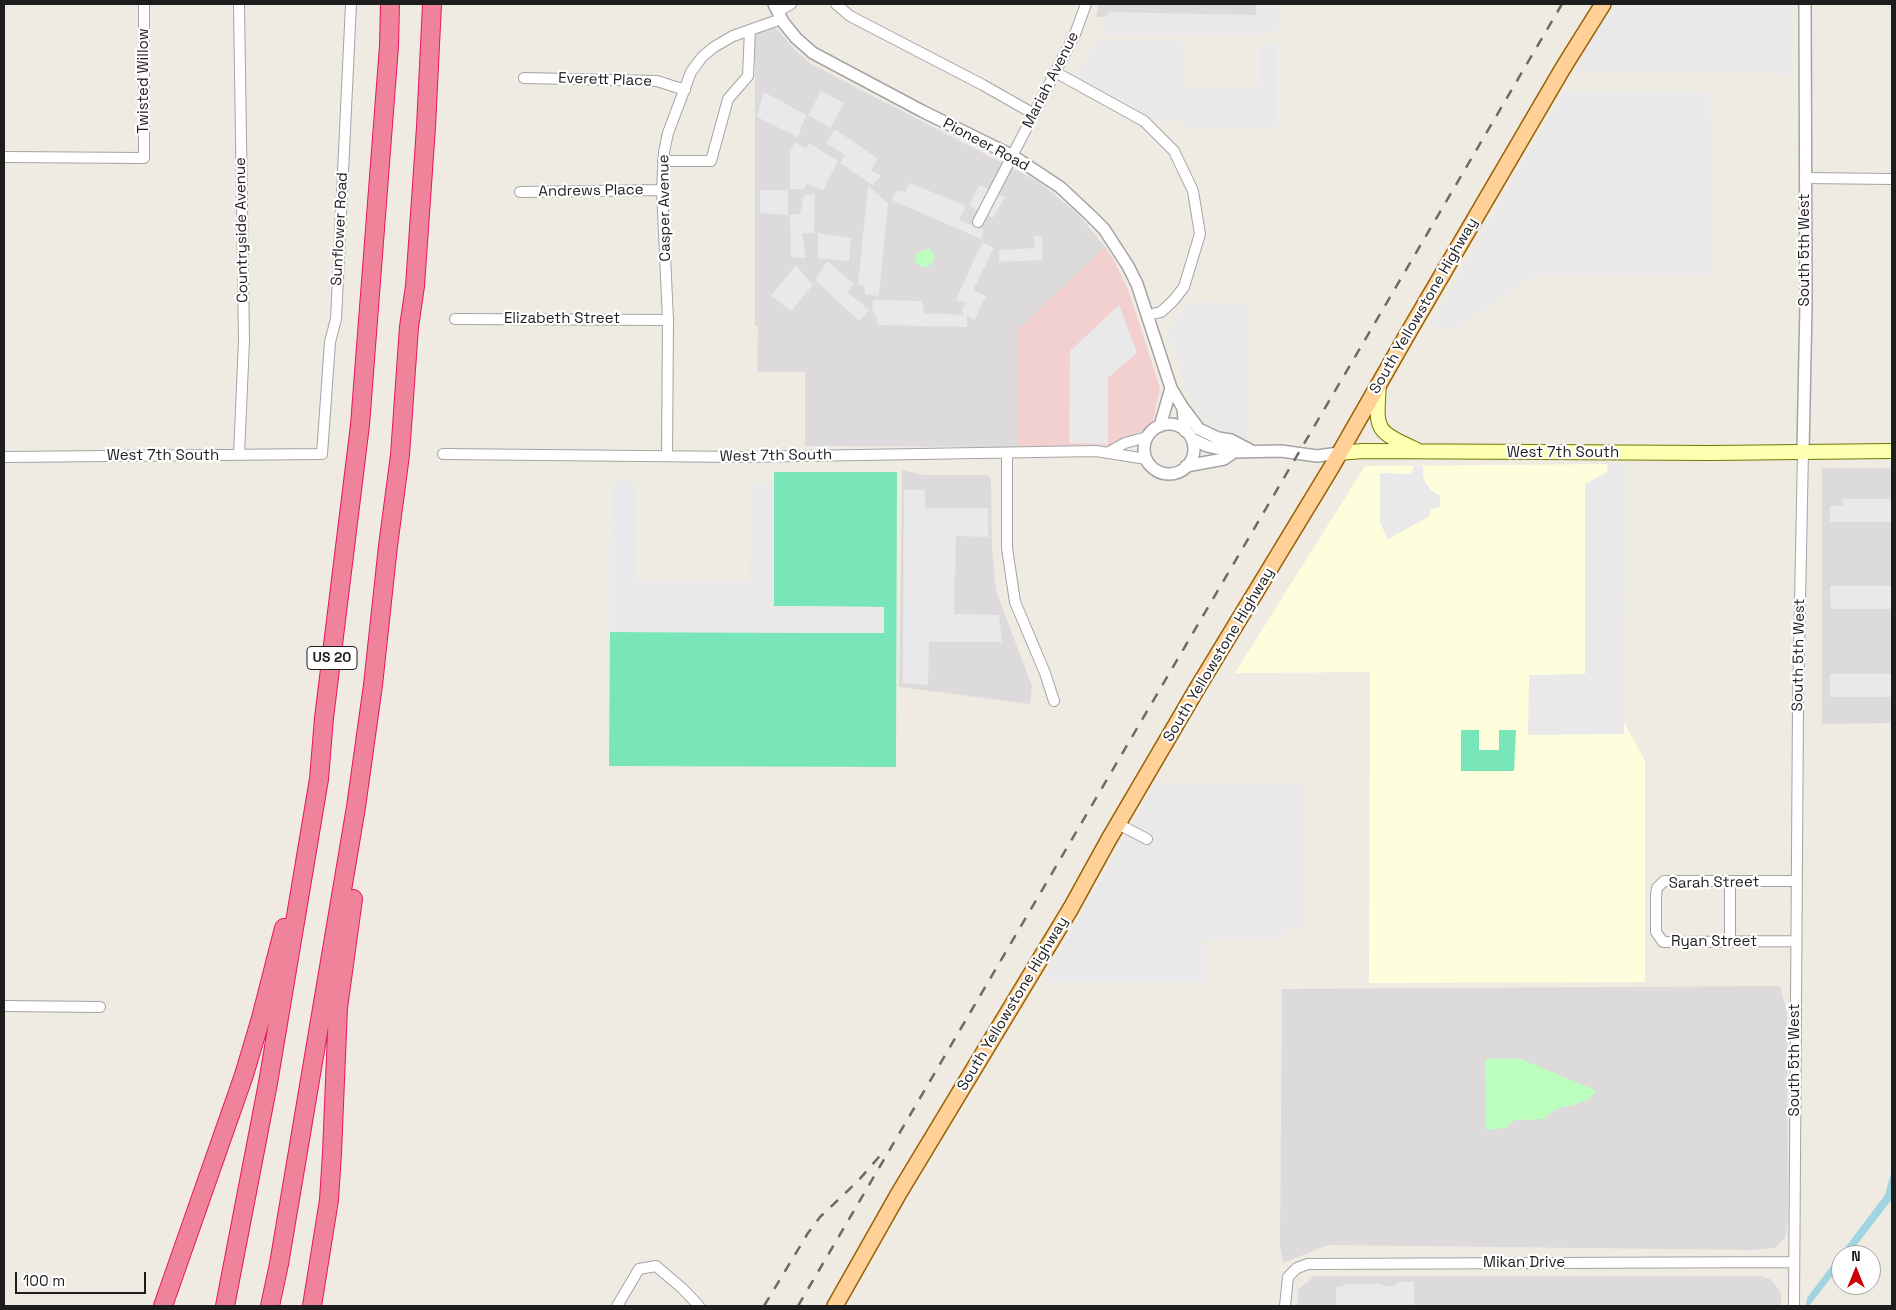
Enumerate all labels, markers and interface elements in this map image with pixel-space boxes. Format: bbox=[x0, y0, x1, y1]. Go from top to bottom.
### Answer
street label: Twisted Willow bbox=[135, 28, 153, 134]
street label: Mariah Avenue bbox=[1019, 29, 1083, 131]
street label: Everett Place bbox=[558, 69, 652, 91]
street label: Pioneer Road bbox=[940, 115, 1032, 175]
street label: Casper Avenue bbox=[655, 154, 675, 262]
street label: Countryside Avenue bbox=[232, 157, 252, 303]
street label: Sunflower Road bbox=[328, 172, 352, 286]
street label: Andrews Place bbox=[538, 181, 644, 201]
street label: South 5th West bbox=[1796, 194, 1814, 306]
street label: South Yellowstone Highway bbox=[1366, 215, 1482, 397]
street label: Elizabeth Street bbox=[504, 310, 620, 328]
street label: West 7th South bbox=[1507, 444, 1619, 462]
street label: West 7th South bbox=[720, 446, 832, 466]
street label: West 7th South bbox=[107, 447, 219, 465]
street label: South Yellowstone Highway bbox=[1160, 565, 1278, 745]
street label: South 5th West bbox=[1789, 598, 1809, 712]
road number: US 20 bbox=[307, 646, 357, 670]
street label: Sarah Street bbox=[1668, 873, 1760, 893]
street label: South Yellowstone Highway bbox=[954, 914, 1072, 1094]
street label: Ryan Street bbox=[1671, 933, 1757, 951]
street label: South 5th West bbox=[1786, 1004, 1804, 1116]
north arrow bbox=[1831, 1245, 1881, 1295]
text: N bbox=[1851, 1247, 1861, 1265]
street label: Mikan Drive bbox=[1483, 1254, 1565, 1272]
scale bar bbox=[18, 1262, 149, 1294]
text: 100 m bbox=[23, 1271, 65, 1290]

